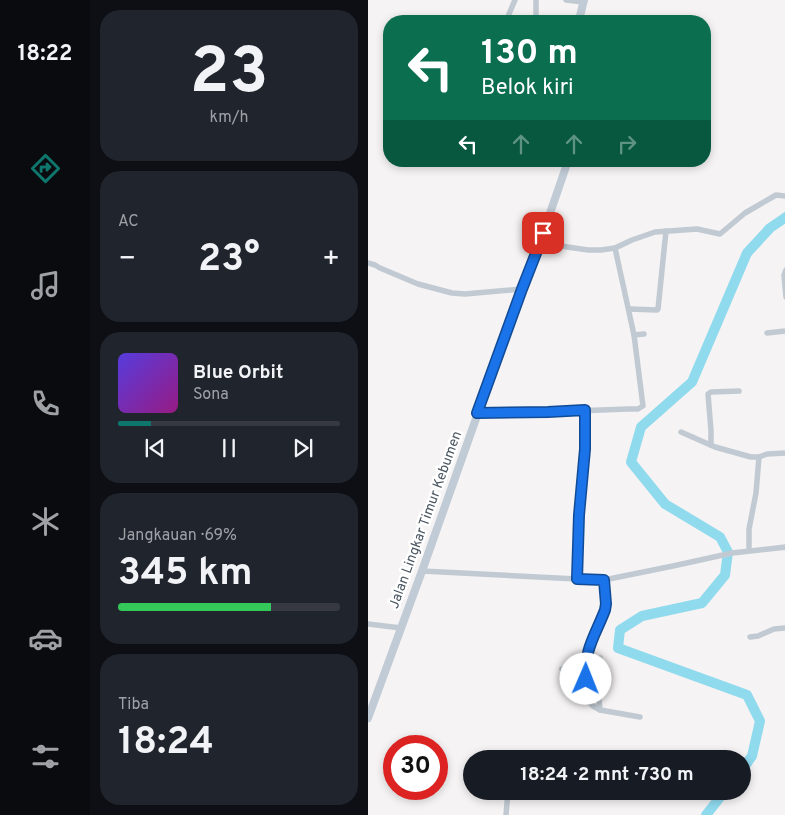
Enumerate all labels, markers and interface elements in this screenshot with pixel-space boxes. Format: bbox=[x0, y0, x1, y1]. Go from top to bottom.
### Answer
text: 130 m bbox=[481, 32, 578, 76]
text: 23 bbox=[190, 34, 268, 116]
icon: left bbox=[398, 35, 463, 100]
text: 18:22 bbox=[18, 41, 72, 68]
text: Belok kiri bbox=[481, 75, 574, 102]
text: km/h bbox=[210, 108, 248, 128]
icon: left bbox=[454, 130, 482, 158]
icon: ahead bbox=[507, 130, 535, 158]
icon: ahead bbox=[560, 130, 588, 158]
icon: right bbox=[613, 130, 641, 158]
icon: directions bbox=[28, 151, 63, 186]
text: AC bbox=[118, 212, 139, 232]
pin bbox=[522, 212, 564, 254]
icon: arrive bbox=[529, 219, 557, 247]
text: 23° bbox=[198, 236, 260, 285]
text: − bbox=[118, 242, 136, 278]
text: + bbox=[322, 242, 340, 278]
icon: music bbox=[28, 268, 63, 303]
text: Blue Orbit bbox=[193, 361, 283, 385]
text: Sona bbox=[193, 385, 229, 405]
icon: phone bbox=[28, 386, 63, 421]
street label: Jalan Lingkar Timur Kebumen bbox=[386, 429, 466, 611]
icon: previous bbox=[141, 434, 169, 462]
icon: pause bbox=[215, 434, 243, 462]
icon: next bbox=[289, 434, 317, 462]
icon: climate bbox=[28, 504, 63, 539]
text: Jangkauan · 69% bbox=[118, 526, 237, 546]
text: 345 km bbox=[118, 550, 253, 599]
icon: car bbox=[28, 621, 63, 656]
position arrow bbox=[559, 652, 611, 704]
text: Tiba bbox=[118, 695, 149, 715]
text: 18:24 bbox=[118, 719, 214, 768]
speed limit sign: 30 bbox=[383, 735, 448, 800]
icon: filters bbox=[28, 739, 63, 774]
text: 18:24 · 2 mnt · 730 m bbox=[520, 763, 694, 787]

